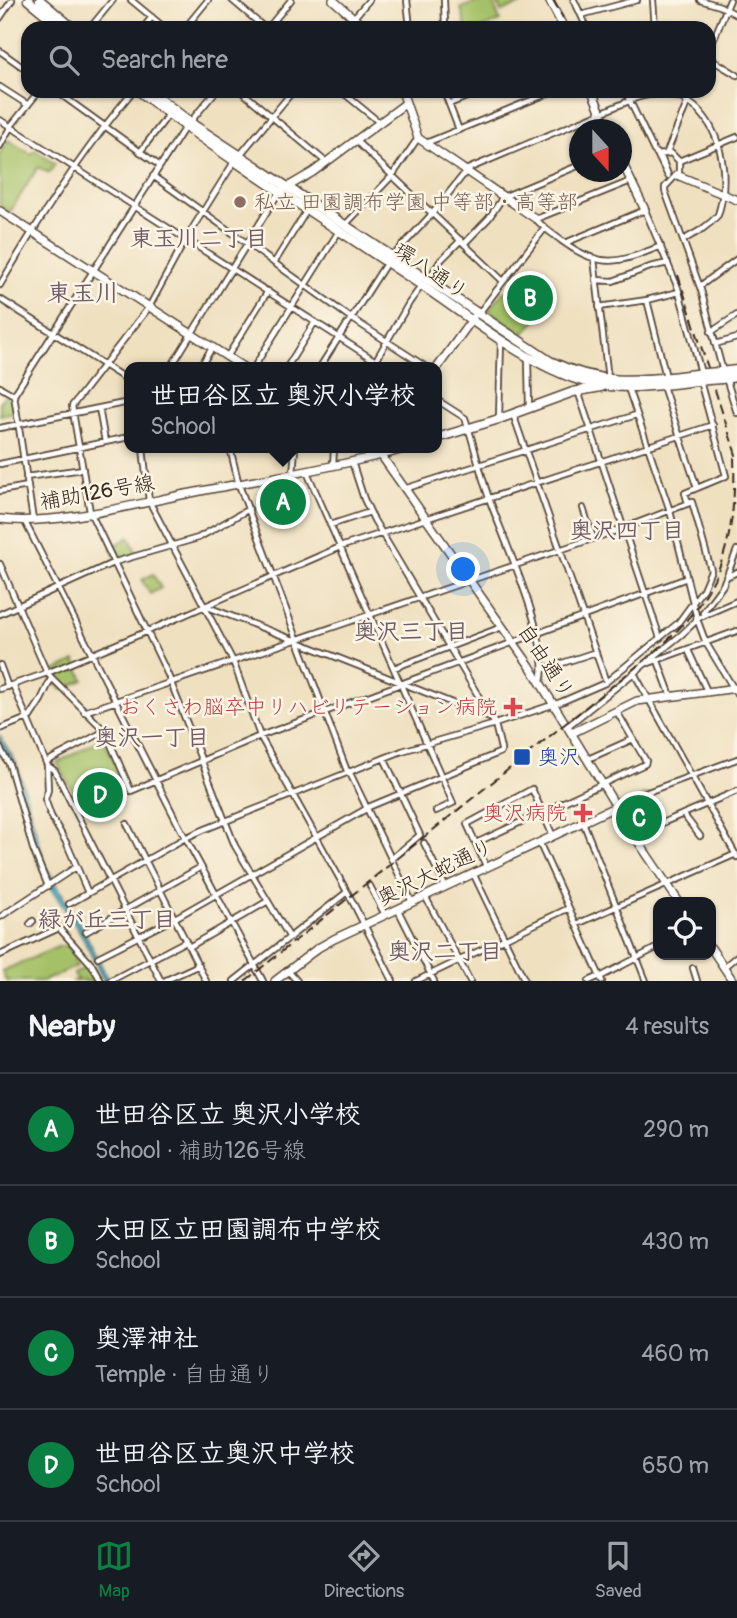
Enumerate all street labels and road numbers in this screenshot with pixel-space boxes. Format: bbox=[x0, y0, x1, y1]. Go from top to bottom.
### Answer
street label: 環八通り bbox=[388, 237, 473, 306]
street label: 補助126号線 bbox=[38, 469, 157, 516]
street label: 自由通り bbox=[511, 619, 580, 704]
street label: 奥沢大蛇通り bbox=[373, 833, 498, 912]

